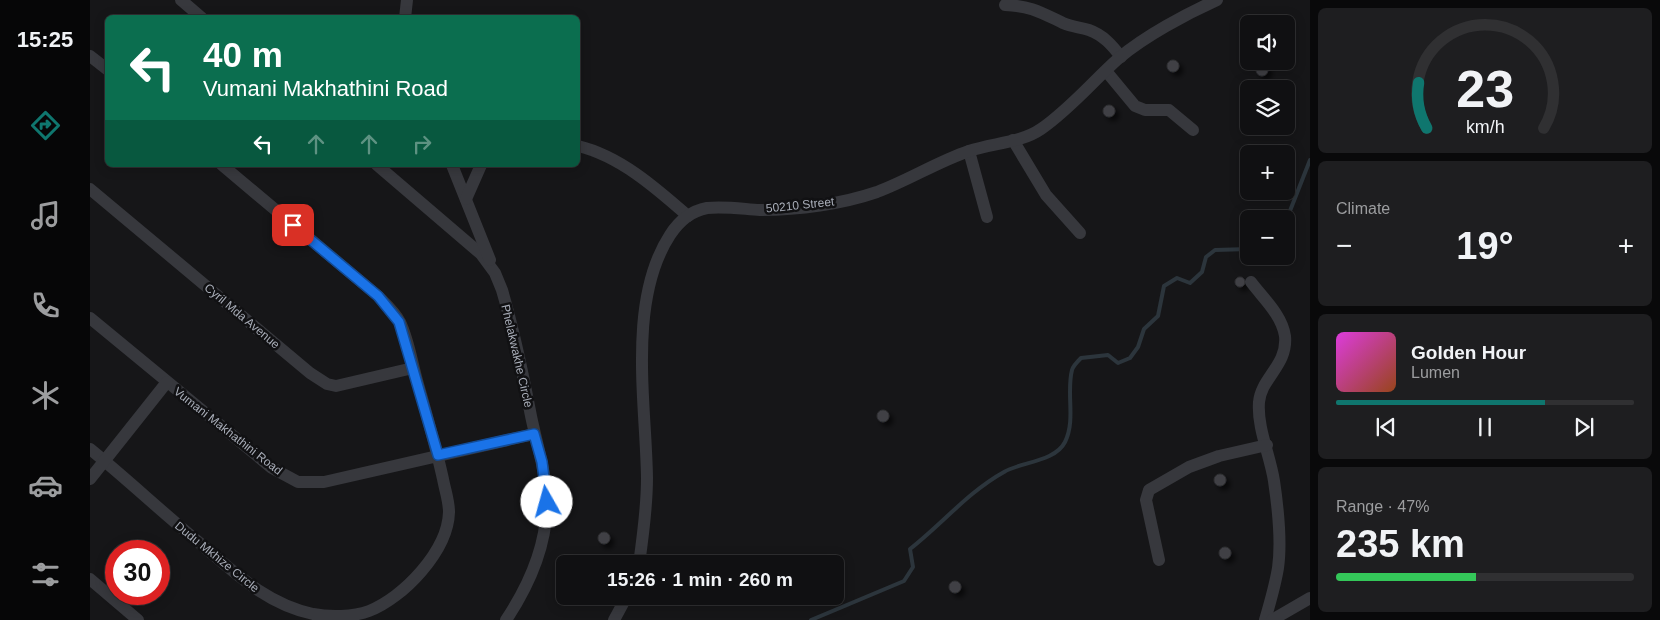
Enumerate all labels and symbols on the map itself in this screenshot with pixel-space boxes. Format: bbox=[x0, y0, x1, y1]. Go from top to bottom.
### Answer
street label: 50210 Street bbox=[765, 194, 836, 216]
pin bbox=[272, 204, 314, 246]
street label: Cyril Mda Avenue bbox=[202, 280, 283, 352]
street label: Phelakwakhe Circle bbox=[498, 303, 536, 409]
street label: Vumani Makhathini Road bbox=[171, 384, 285, 478]
position arrow bbox=[520, 475, 572, 527]
street label: Dudu Mkhize Circle bbox=[172, 519, 262, 595]
speed limit sign: 30 bbox=[105, 540, 170, 605]

